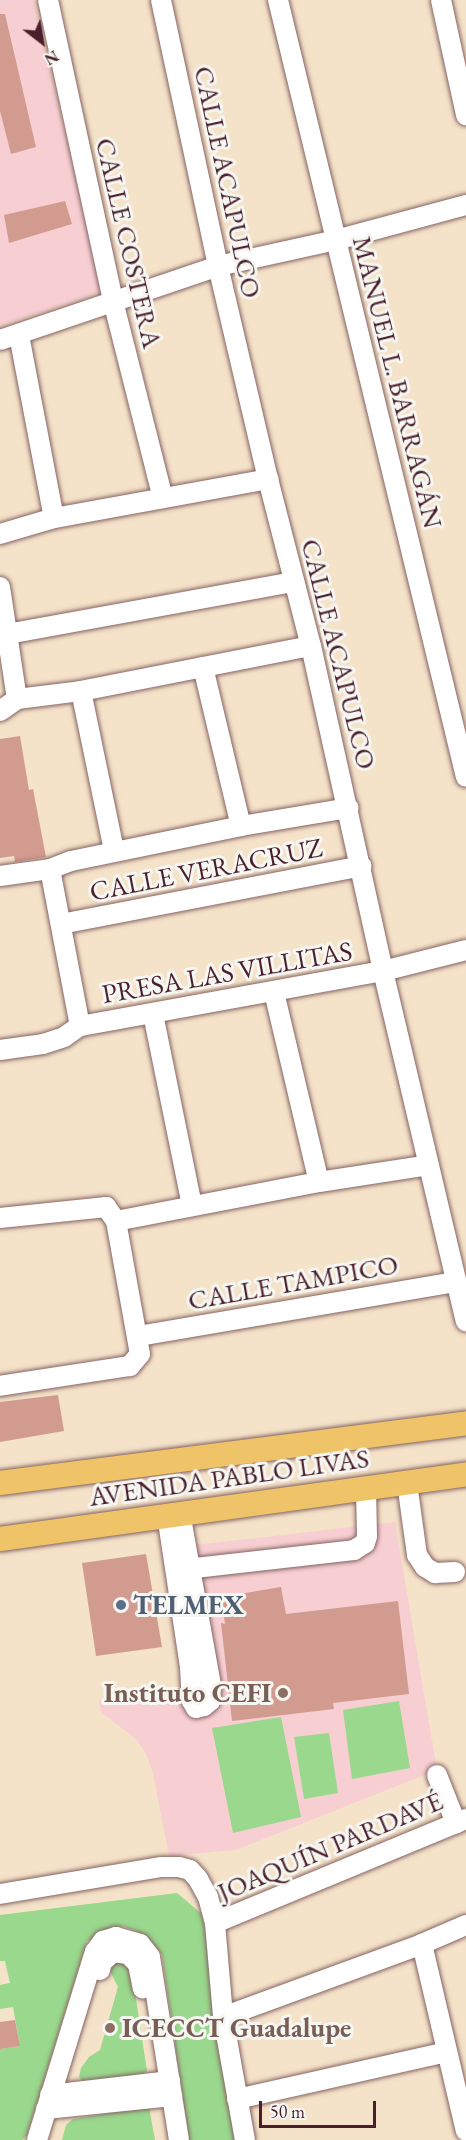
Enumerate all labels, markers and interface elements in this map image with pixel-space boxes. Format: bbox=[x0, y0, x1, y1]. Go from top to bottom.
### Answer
north arrow bbox=[12, 12, 72, 72]
text: N bbox=[41, 46, 62, 70]
street label: CALLE ACAPULCO bbox=[188, 63, 268, 301]
street label: CALLE COSTERA bbox=[89, 135, 169, 351]
street label: MANUEL L. BARRAGÁN bbox=[346, 233, 450, 531]
street label: CALLE ACAPULCO bbox=[295, 536, 383, 772]
street label: CALLE VERACRUZ bbox=[87, 831, 325, 907]
street label: PRESA LAS VILLITAS bbox=[99, 934, 355, 1010]
street label: CALLE TAMPICO bbox=[185, 1248, 401, 1316]
street label: AVENIDA PABLO LIVAS bbox=[87, 1441, 371, 1513]
place label: TELMEX bbox=[133, 1589, 244, 1621]
marker: TELMEX bbox=[114, 1598, 128, 1612]
place label: Instituto CEFI bbox=[104, 1677, 271, 1709]
marker: Instituto CEFI bbox=[276, 1686, 290, 1700]
street label: JOAQUÍN PARDAVÉ bbox=[212, 1784, 448, 1908]
place label: ICECCT Guadalupe bbox=[122, 2012, 351, 2044]
marker: ICECCT Guadalupe bbox=[103, 2021, 117, 2035]
scale bar bbox=[262, 2089, 379, 2127]
text: 50 m bbox=[270, 2100, 305, 2123]

